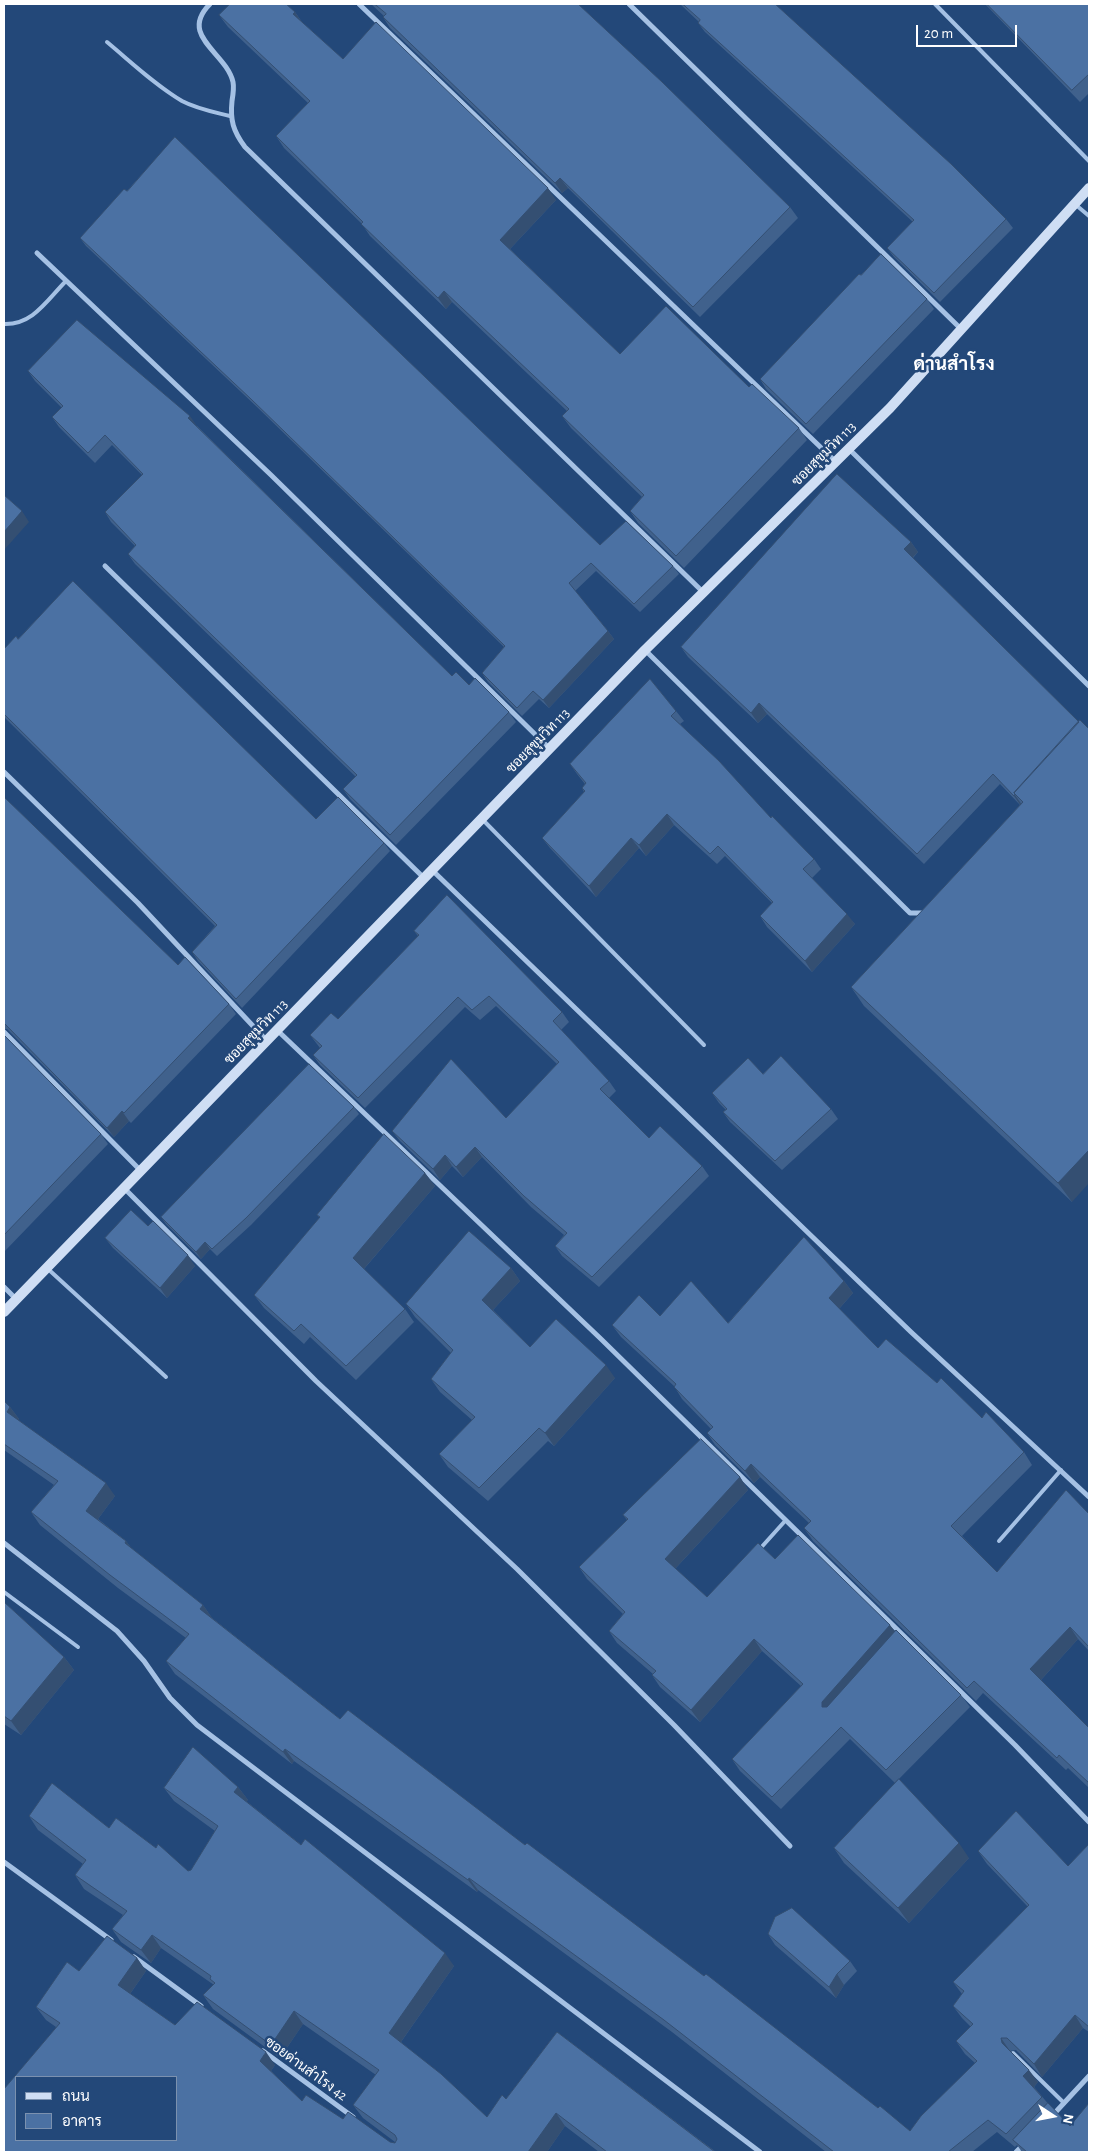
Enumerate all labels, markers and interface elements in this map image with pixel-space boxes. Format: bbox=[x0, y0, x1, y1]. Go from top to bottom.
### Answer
scale bar bbox=[918, 15, 1019, 47]
text: 20 m bbox=[924, 26, 953, 41]
district label: ด่านสำโรง bbox=[913, 353, 995, 375]
street label: ซอยสุขุมวิท 113 bbox=[788, 418, 860, 490]
street label: ซอยสุขุมวิท 113 bbox=[503, 705, 573, 777]
street label: ซอยสุขุมวิท 113 bbox=[221, 996, 291, 1068]
street label: ซอยด่านสำโรง 42 bbox=[262, 2034, 350, 2104]
legend bbox=[15, 2076, 178, 2141]
text: ถนน bbox=[62, 2089, 90, 2104]
north arrow bbox=[1028, 2091, 1078, 2141]
text: N bbox=[1060, 2113, 1076, 2125]
text: อาคาร bbox=[62, 2114, 102, 2129]

